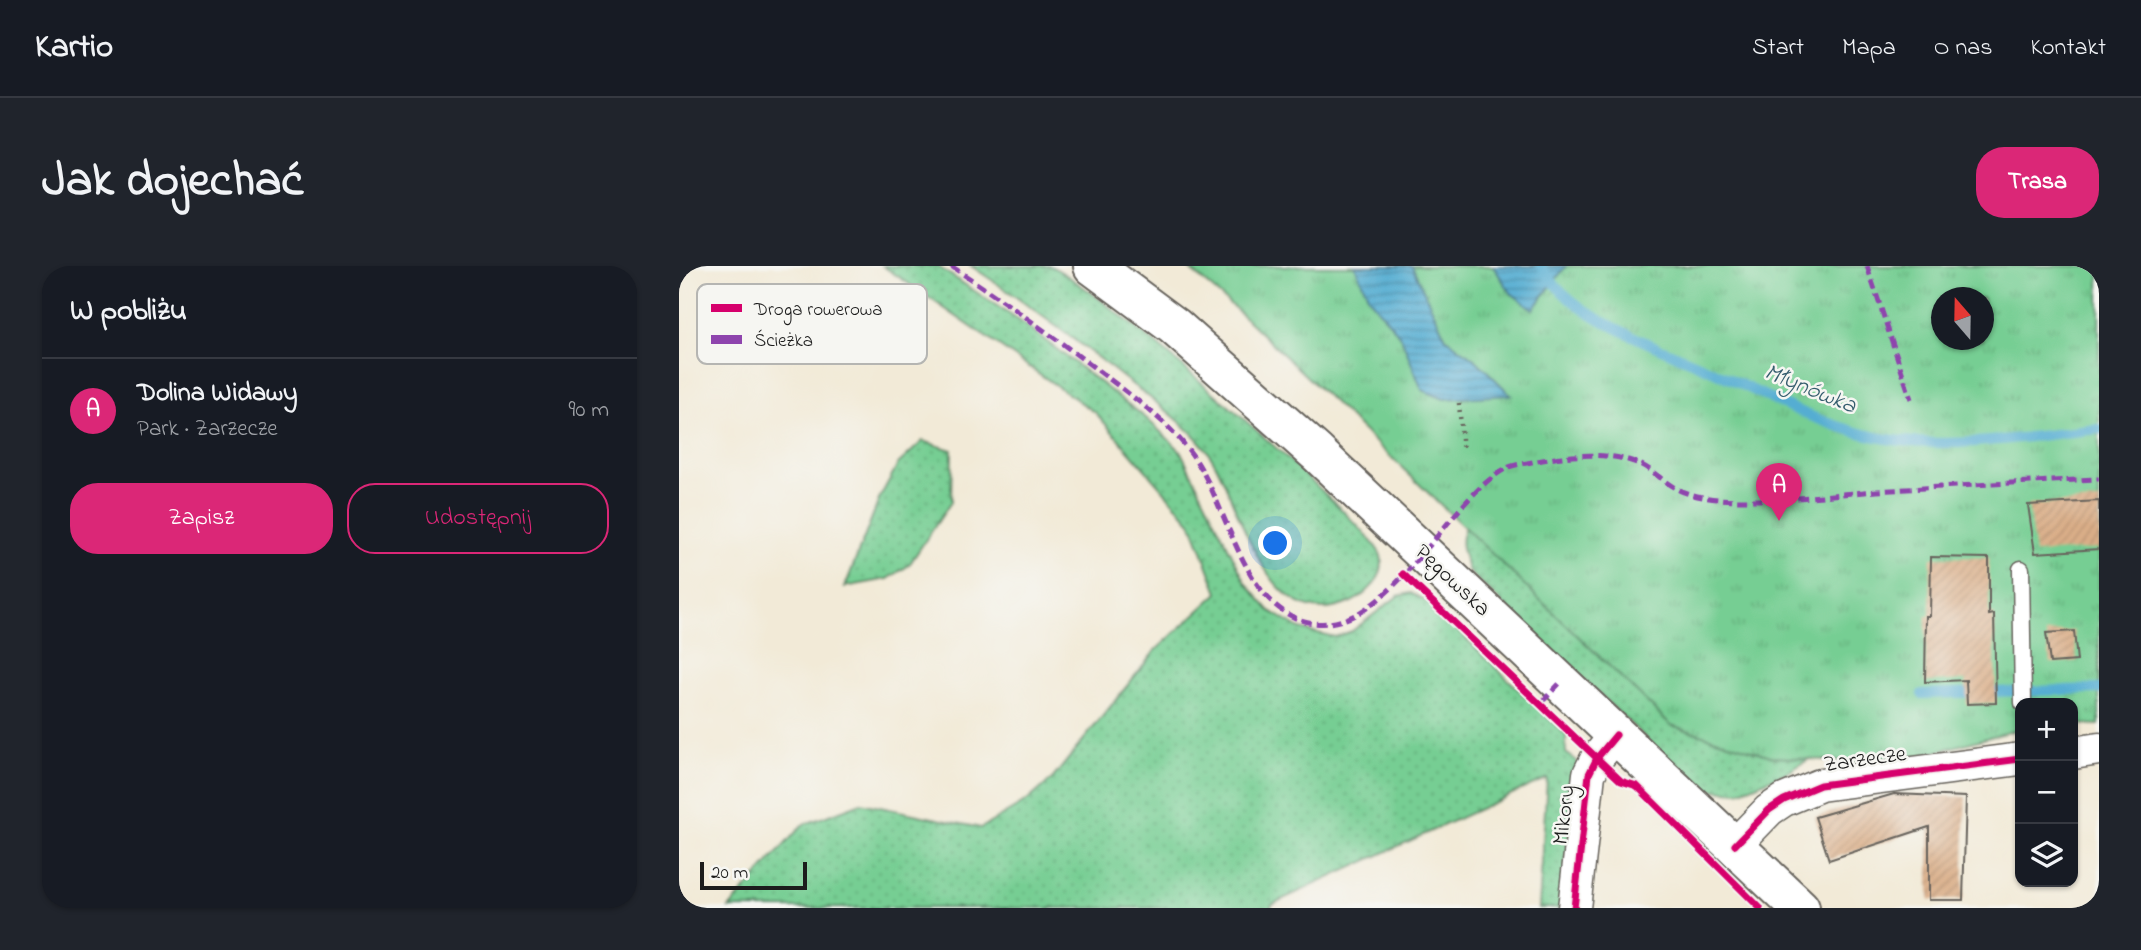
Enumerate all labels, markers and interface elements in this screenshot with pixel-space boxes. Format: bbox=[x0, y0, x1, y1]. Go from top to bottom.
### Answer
text: Kartio bbox=[35, 24, 113, 72]
text: Start bbox=[1752, 31, 1804, 66]
text: Mapa bbox=[1842, 31, 1896, 66]
text: O nas bbox=[1934, 31, 1992, 66]
text: Kontakt bbox=[2030, 31, 2106, 66]
text: Jak dojechać bbox=[42, 146, 303, 218]
button: Trasa bbox=[1976, 147, 2099, 218]
legend bbox=[697, 284, 927, 364]
north arrow bbox=[1931, 287, 1994, 350]
text: W pobliżu bbox=[70, 290, 187, 334]
text: Droga rowerowa bbox=[753, 297, 883, 326]
text: Ścieżka bbox=[754, 328, 813, 355]
water label: Młynówka bbox=[1759, 356, 1862, 425]
text: Dolina Widawy bbox=[137, 375, 298, 413]
text: A bbox=[86, 394, 100, 427]
text: 90 m bbox=[569, 394, 609, 427]
text: Park · Zarzecze bbox=[137, 413, 278, 446]
pin: A bbox=[1756, 463, 1802, 521]
button: Zapisz bbox=[70, 483, 333, 554]
button: Udostępnij bbox=[347, 483, 609, 554]
your location bbox=[1258, 526, 1292, 560]
street label: Pęgowska bbox=[1406, 537, 1498, 626]
map controls bbox=[2015, 698, 2078, 887]
button: + bbox=[2015, 698, 2078, 761]
street label: Zarzecze bbox=[1822, 738, 1909, 782]
button: − bbox=[2015, 761, 2078, 824]
street label: Mikory bbox=[1545, 783, 1587, 847]
button: layers bbox=[2015, 824, 2078, 887]
scale bar bbox=[700, 859, 807, 891]
text: 20 m bbox=[711, 860, 748, 887]

